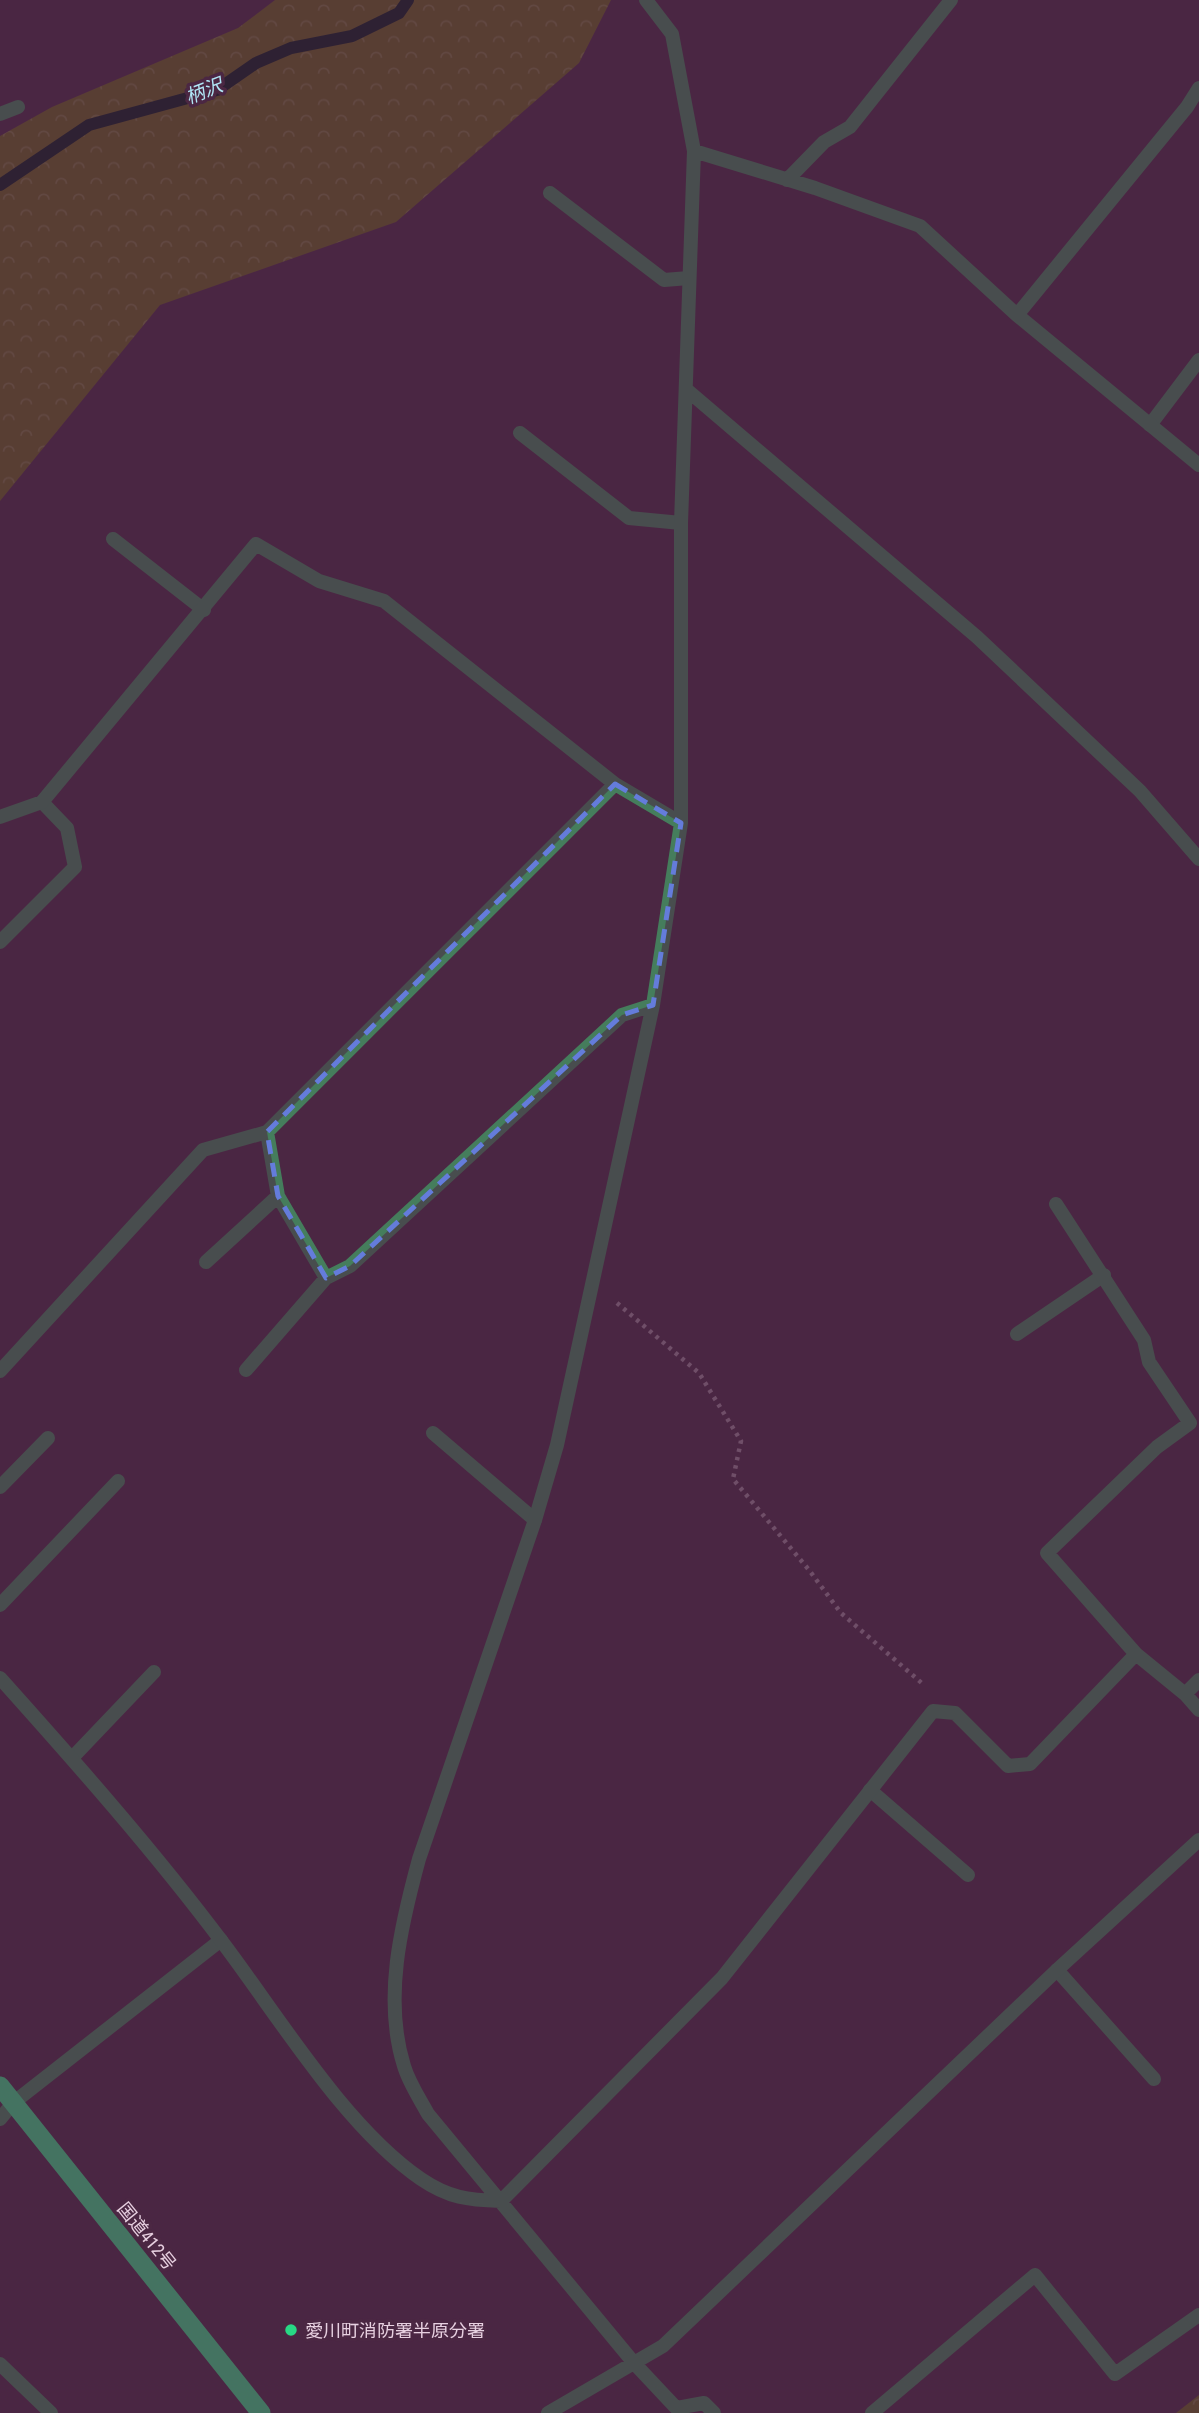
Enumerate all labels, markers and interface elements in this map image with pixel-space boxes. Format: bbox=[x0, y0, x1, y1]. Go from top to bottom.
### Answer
water label: 柄沢 bbox=[182, 72, 229, 109]
street label: 国道412号 bbox=[113, 2198, 181, 2274]
place label: 愛川町消防署半原分署 bbox=[305, 2320, 485, 2341]
marker: 愛川町消防署半原分署 bbox=[283, 2322, 299, 2338]

